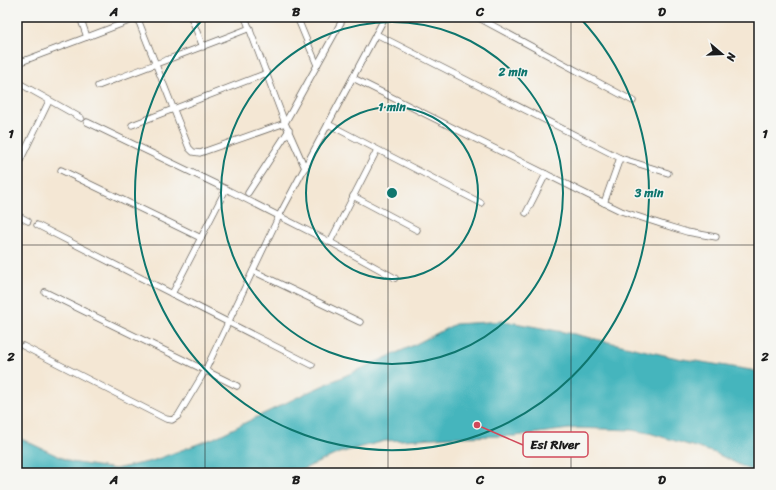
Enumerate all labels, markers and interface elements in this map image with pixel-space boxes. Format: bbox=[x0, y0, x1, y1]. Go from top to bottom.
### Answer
text: A bbox=[109, 0, 118, 23]
text: B bbox=[292, 0, 301, 23]
text: C bbox=[475, 0, 485, 23]
text: D bbox=[658, 0, 666, 23]
north arrow bbox=[702, 34, 742, 74]
text: N bbox=[721, 49, 742, 64]
text: 2 min bbox=[497, 61, 528, 83]
text: 1 min bbox=[378, 96, 406, 118]
text: 1 bbox=[8, 122, 14, 145]
text: 1 bbox=[762, 122, 768, 145]
text: 3 min bbox=[634, 182, 664, 204]
centre of rings bbox=[385, 186, 399, 200]
text: 2 bbox=[6, 345, 15, 368]
text: 2 bbox=[760, 345, 769, 368]
callout: Esi River bbox=[523, 432, 588, 457]
text: Esi River bbox=[530, 433, 581, 456]
text: A bbox=[109, 468, 118, 490]
text: B bbox=[292, 468, 301, 490]
text: C bbox=[475, 468, 485, 490]
text: D bbox=[658, 468, 666, 490]

